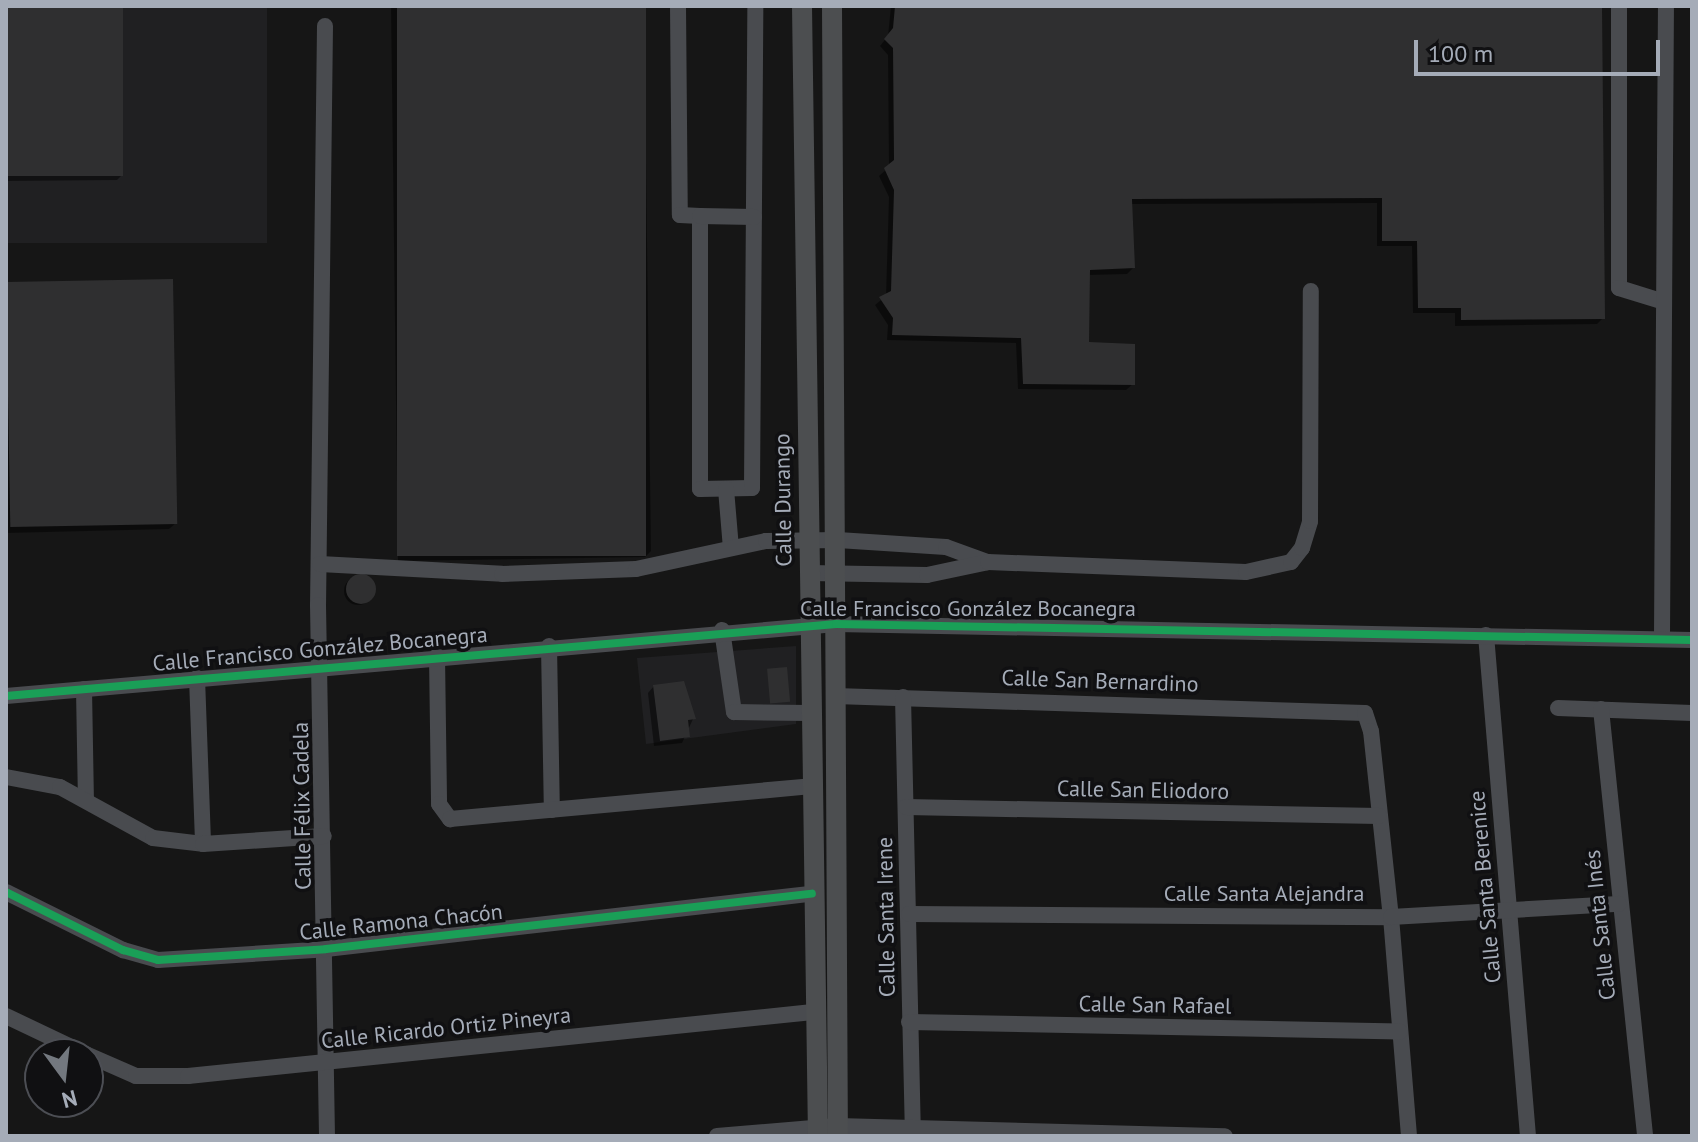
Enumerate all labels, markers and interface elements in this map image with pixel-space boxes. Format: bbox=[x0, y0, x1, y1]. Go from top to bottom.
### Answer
scale bar bbox=[1418, 24, 1664, 74]
text: 100 m bbox=[1428, 38, 1493, 69]
street label: Calle Durango bbox=[769, 433, 797, 567]
street label: Calle Francisco González Bocanegra bbox=[800, 596, 1136, 622]
street label: Calle Francisco González Bocanegra bbox=[151, 621, 489, 677]
street label: Calle San Bernardino bbox=[1001, 664, 1199, 698]
street label: Calle Félix Cadela bbox=[287, 722, 317, 890]
street label: Calle San Eliodoro bbox=[1057, 775, 1229, 805]
street label: Calle Santa Berenice bbox=[1463, 790, 1507, 984]
street label: Calle Santa Irene bbox=[871, 837, 901, 997]
street label: Calle Santa Inés bbox=[1579, 849, 1621, 1001]
street label: Calle Santa Alejandra bbox=[1163, 881, 1365, 907]
street label: Calle Ramona Chacón bbox=[298, 898, 504, 946]
street label: Calle San Rafael bbox=[1078, 990, 1232, 1020]
street label: Calle Ricardo Ortiz Pineyra bbox=[320, 1002, 572, 1054]
north arrow bbox=[24, 1038, 104, 1118]
text: N bbox=[59, 1084, 80, 1115]

